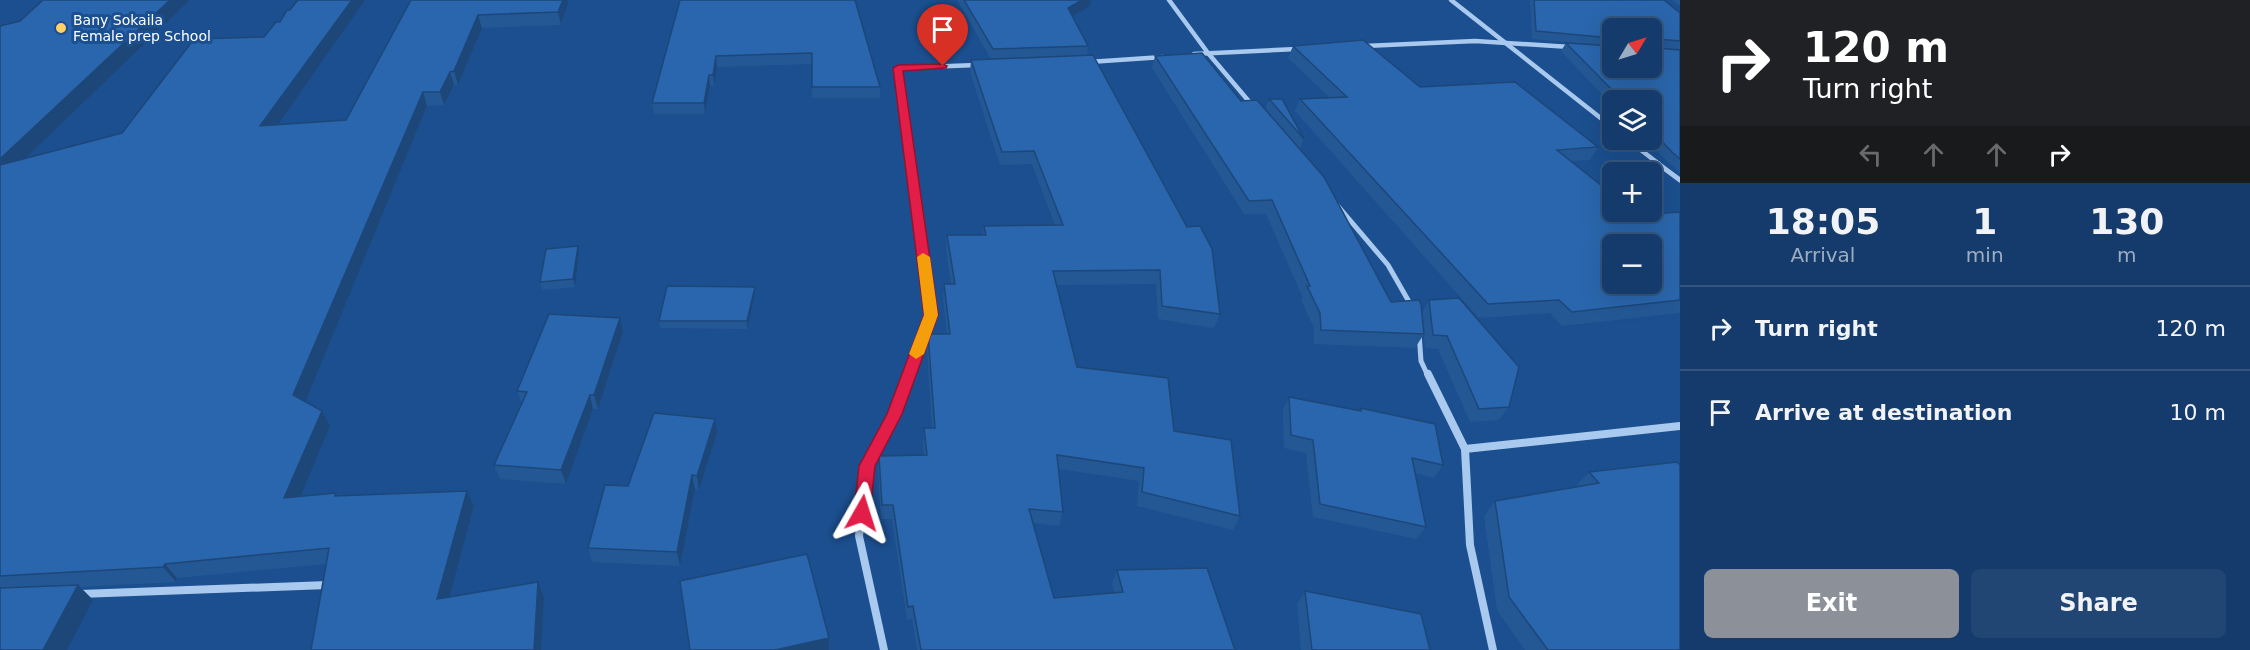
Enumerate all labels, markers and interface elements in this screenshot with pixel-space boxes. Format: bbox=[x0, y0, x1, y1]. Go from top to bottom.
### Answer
pin bbox=[917, 4, 968, 66]
place label: Bany Sokaila Female prep School bbox=[73, 12, 211, 44]
icon: arrive bbox=[926, 13, 959, 46]
north arrow bbox=[1602, 18, 1662, 78]
map controls bbox=[1602, 18, 1662, 294]
marker: Bany Sokaila Female prep School bbox=[54, 21, 68, 35]
text: 120 m bbox=[1803, 23, 1949, 72]
icon: right bbox=[1704, 24, 1782, 102]
text: Turn right bbox=[1803, 73, 1932, 104]
button: layers bbox=[1602, 90, 1662, 150]
icon: left bbox=[1854, 138, 1887, 171]
icon: ahead bbox=[1917, 138, 1950, 171]
icon: ahead bbox=[1980, 138, 2013, 171]
icon: right bbox=[2043, 138, 2076, 171]
button: + bbox=[1602, 162, 1662, 222]
text: 18:05 bbox=[1766, 201, 1880, 242]
text: 1 bbox=[1972, 201, 1997, 242]
text: 130 bbox=[2089, 201, 2164, 242]
button: − bbox=[1602, 234, 1662, 294]
text: Arrival bbox=[1790, 243, 1855, 267]
text: min bbox=[1966, 243, 2004, 267]
text: m bbox=[2117, 243, 2137, 267]
icon: right bbox=[1704, 312, 1737, 345]
text: Turn right bbox=[1755, 316, 1878, 341]
text: 120 m bbox=[2156, 316, 2226, 341]
icon: arrive bbox=[1704, 396, 1737, 429]
text: Arrive at destination bbox=[1755, 400, 2012, 425]
text: 10 m bbox=[2170, 400, 2226, 425]
position arrow bbox=[830, 481, 894, 545]
button: Exit bbox=[1704, 569, 1959, 638]
button: Share bbox=[1971, 569, 2226, 638]

